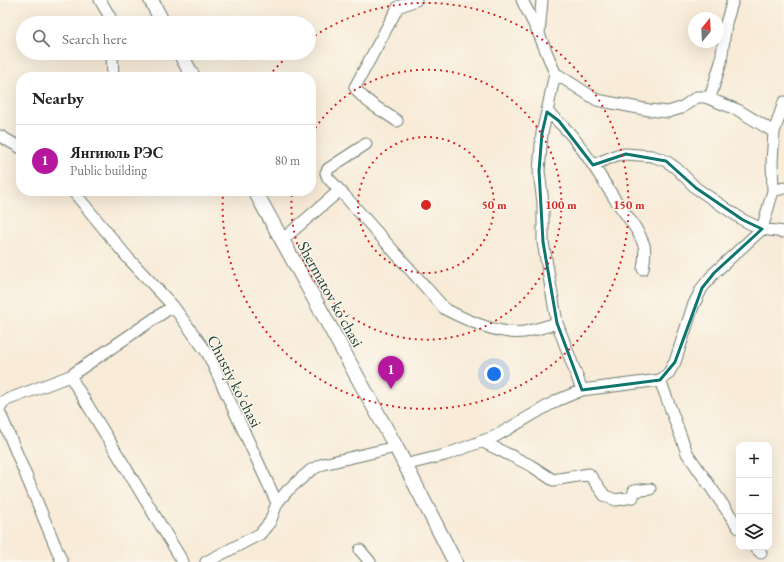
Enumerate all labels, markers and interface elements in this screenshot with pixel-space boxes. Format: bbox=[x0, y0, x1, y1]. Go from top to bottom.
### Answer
north arrow bbox=[688, 12, 724, 48]
search box bbox=[16, 16, 316, 60]
icon: search bbox=[30, 27, 52, 49]
text: Search here bbox=[62, 29, 127, 48]
text: Nearby bbox=[32, 87, 84, 109]
text: Янгиюль РЭС bbox=[70, 143, 163, 162]
text: 1 bbox=[42, 152, 48, 169]
text: 80 m bbox=[275, 152, 300, 169]
text: Public building bbox=[70, 162, 147, 179]
text: 50 m bbox=[481, 197, 507, 213]
text: 100 m bbox=[545, 197, 577, 213]
text: 150 m bbox=[613, 197, 645, 213]
centre of rings bbox=[419, 198, 433, 212]
street label: Shermatov ko'chasi bbox=[293, 238, 368, 351]
street label: Chustiy ko'chasi bbox=[202, 331, 267, 431]
pin: 1 bbox=[378, 356, 404, 389]
your location bbox=[484, 364, 504, 384]
map controls bbox=[736, 442, 772, 550]
button: + bbox=[736, 442, 772, 478]
button: − bbox=[736, 478, 772, 514]
button: layers bbox=[736, 514, 772, 550]

